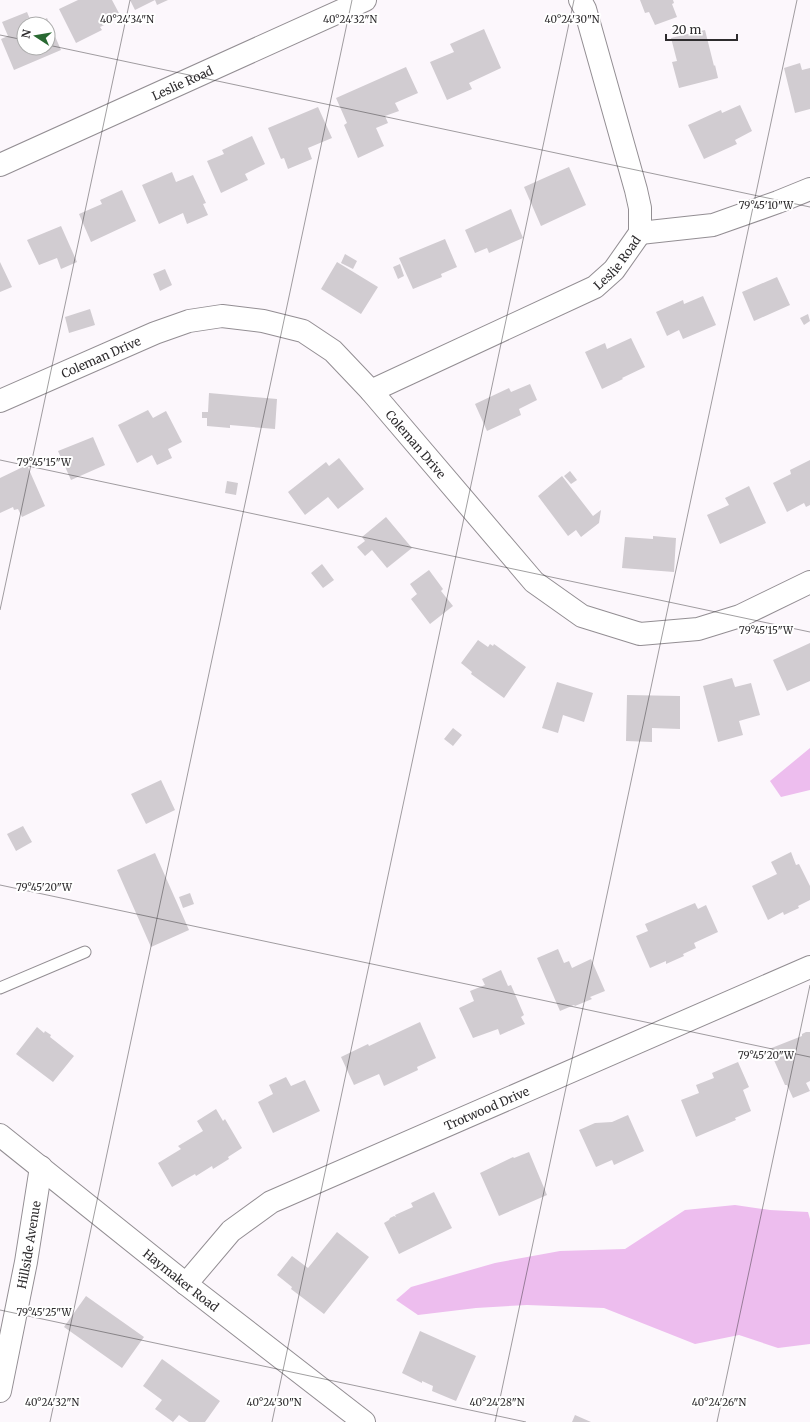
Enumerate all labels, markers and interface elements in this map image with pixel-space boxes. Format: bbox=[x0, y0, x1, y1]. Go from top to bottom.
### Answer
text: 40°24'34"N bbox=[100, 13, 154, 26]
text: 40°24'32"N bbox=[323, 13, 377, 26]
text: 40°24'30"N bbox=[544, 13, 600, 26]
north arrow bbox=[16, 16, 56, 56]
scale bar bbox=[666, 16, 737, 42]
text: 20 m bbox=[672, 22, 701, 37]
text: N bbox=[18, 28, 34, 40]
street label: Leslie Road bbox=[149, 62, 215, 103]
text: 79°45'10"W bbox=[739, 199, 794, 212]
street label: Leslie Road bbox=[590, 233, 643, 292]
street label: Coleman Drive bbox=[59, 333, 143, 381]
street label: Coleman Drive bbox=[383, 407, 449, 481]
text: 79°45'15"W bbox=[17, 456, 72, 469]
text: 79°45'15"W bbox=[739, 624, 794, 637]
text: 79°45'20"W bbox=[16, 881, 73, 894]
text: 79°45'20"W bbox=[738, 1049, 795, 1062]
street label: Trotwood Drive bbox=[442, 1083, 531, 1133]
street label: Hillside Avenue bbox=[13, 1200, 43, 1290]
street label: Haymaker Road bbox=[140, 1245, 222, 1314]
text: 79°45'25"W bbox=[16, 1306, 73, 1319]
text: 40°24'32"N bbox=[25, 1396, 79, 1409]
text: 40°24'30"N bbox=[246, 1396, 302, 1409]
text: 40°24'28"N bbox=[470, 1396, 525, 1409]
text: 40°24'26"N bbox=[692, 1396, 746, 1409]

